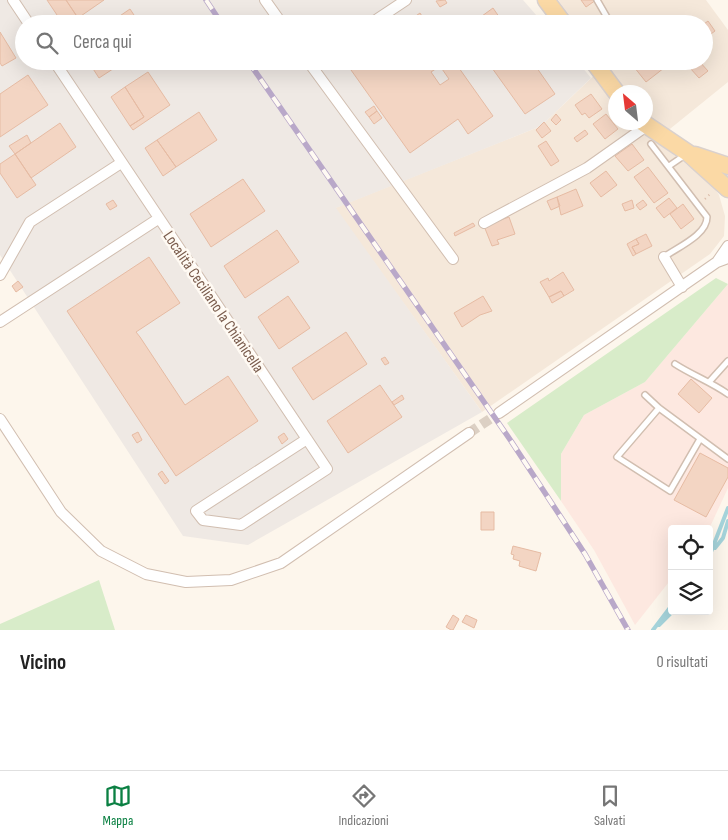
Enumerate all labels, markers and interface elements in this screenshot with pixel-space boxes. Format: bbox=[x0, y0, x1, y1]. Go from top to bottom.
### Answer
search box bbox=[15, 15, 713, 70]
icon: search bbox=[33, 29, 61, 57]
text: Cerca qui bbox=[73, 31, 132, 54]
north arrow bbox=[608, 85, 653, 130]
street label: Località Ceciliano la Chianicella bbox=[159, 228, 267, 376]
map controls bbox=[668, 525, 713, 615]
button: locate bbox=[668, 525, 713, 570]
button: layers bbox=[668, 570, 713, 615]
text: Vicino bbox=[20, 650, 66, 675]
text: 0 risultati bbox=[657, 653, 708, 672]
tab: Mappa bbox=[103, 782, 133, 829]
tab: Indicazioni bbox=[339, 782, 389, 829]
tab: Salvati bbox=[594, 782, 625, 829]

